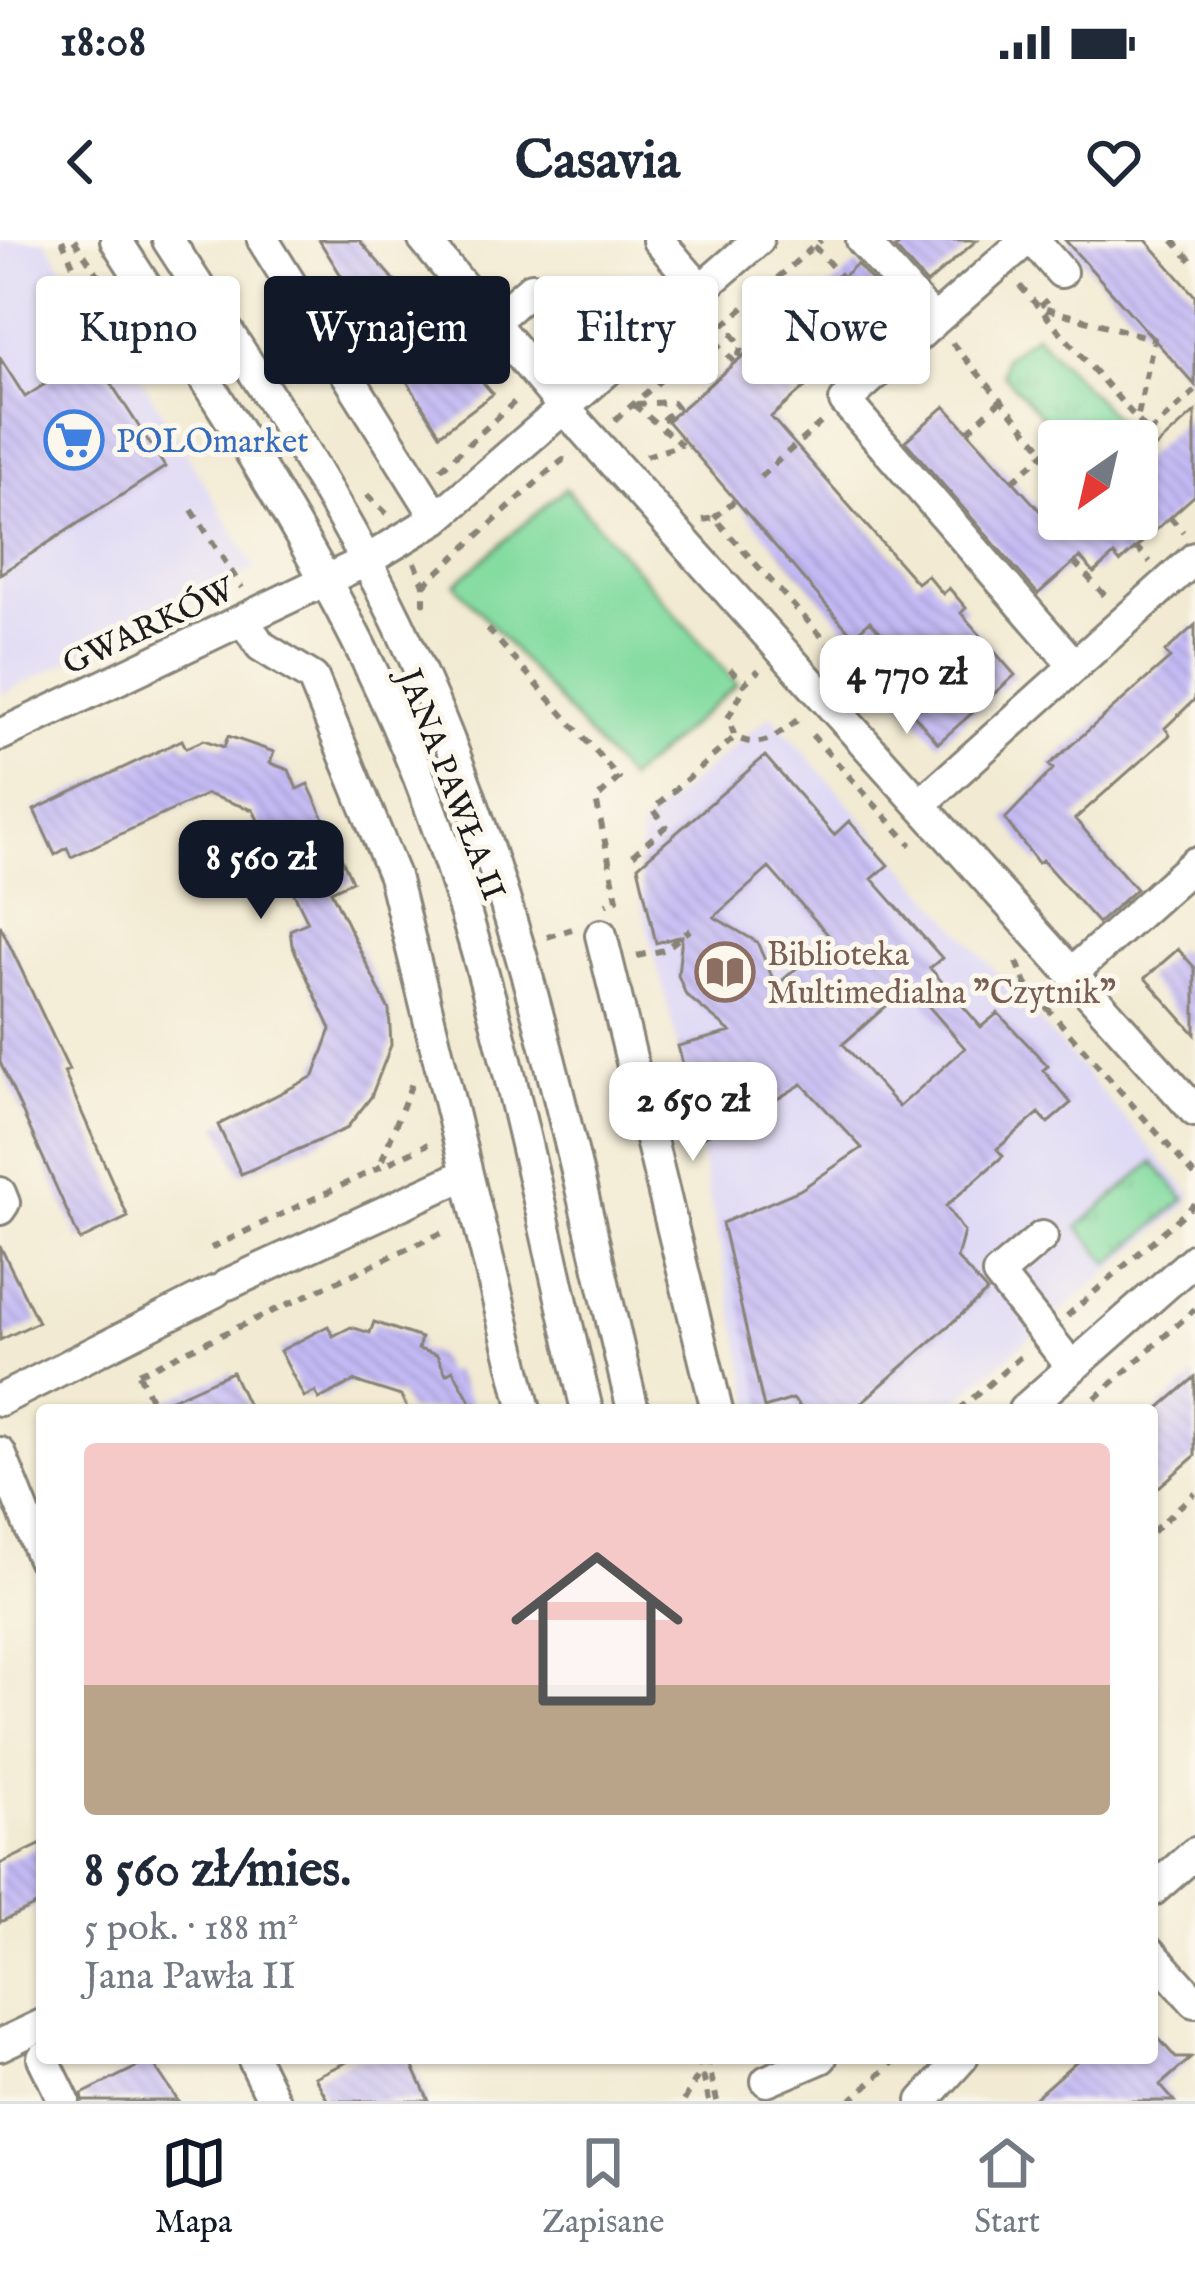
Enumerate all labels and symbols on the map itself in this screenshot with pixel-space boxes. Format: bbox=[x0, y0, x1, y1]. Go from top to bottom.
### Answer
supermarket icon: POLOmarket bbox=[43, 409, 105, 471]
north arrow bbox=[1038, 420, 1158, 540]
place label: POLOmarket bbox=[116, 422, 308, 464]
street label: GWARKÓW bbox=[56, 568, 243, 686]
pin: 4 770 zł bbox=[783, 635, 1031, 737]
street label: JANA PAWŁA II bbox=[385, 660, 514, 907]
pin: 8 560 zł bbox=[137, 820, 385, 922]
place label: Biblioteka Multimedialna "Czytnik" bbox=[767, 935, 1116, 1015]
library icon: Biblioteka Multimedialna "Czytnik" bbox=[694, 941, 756, 1003]
pin: 2 650 zł bbox=[569, 1062, 817, 1164]

